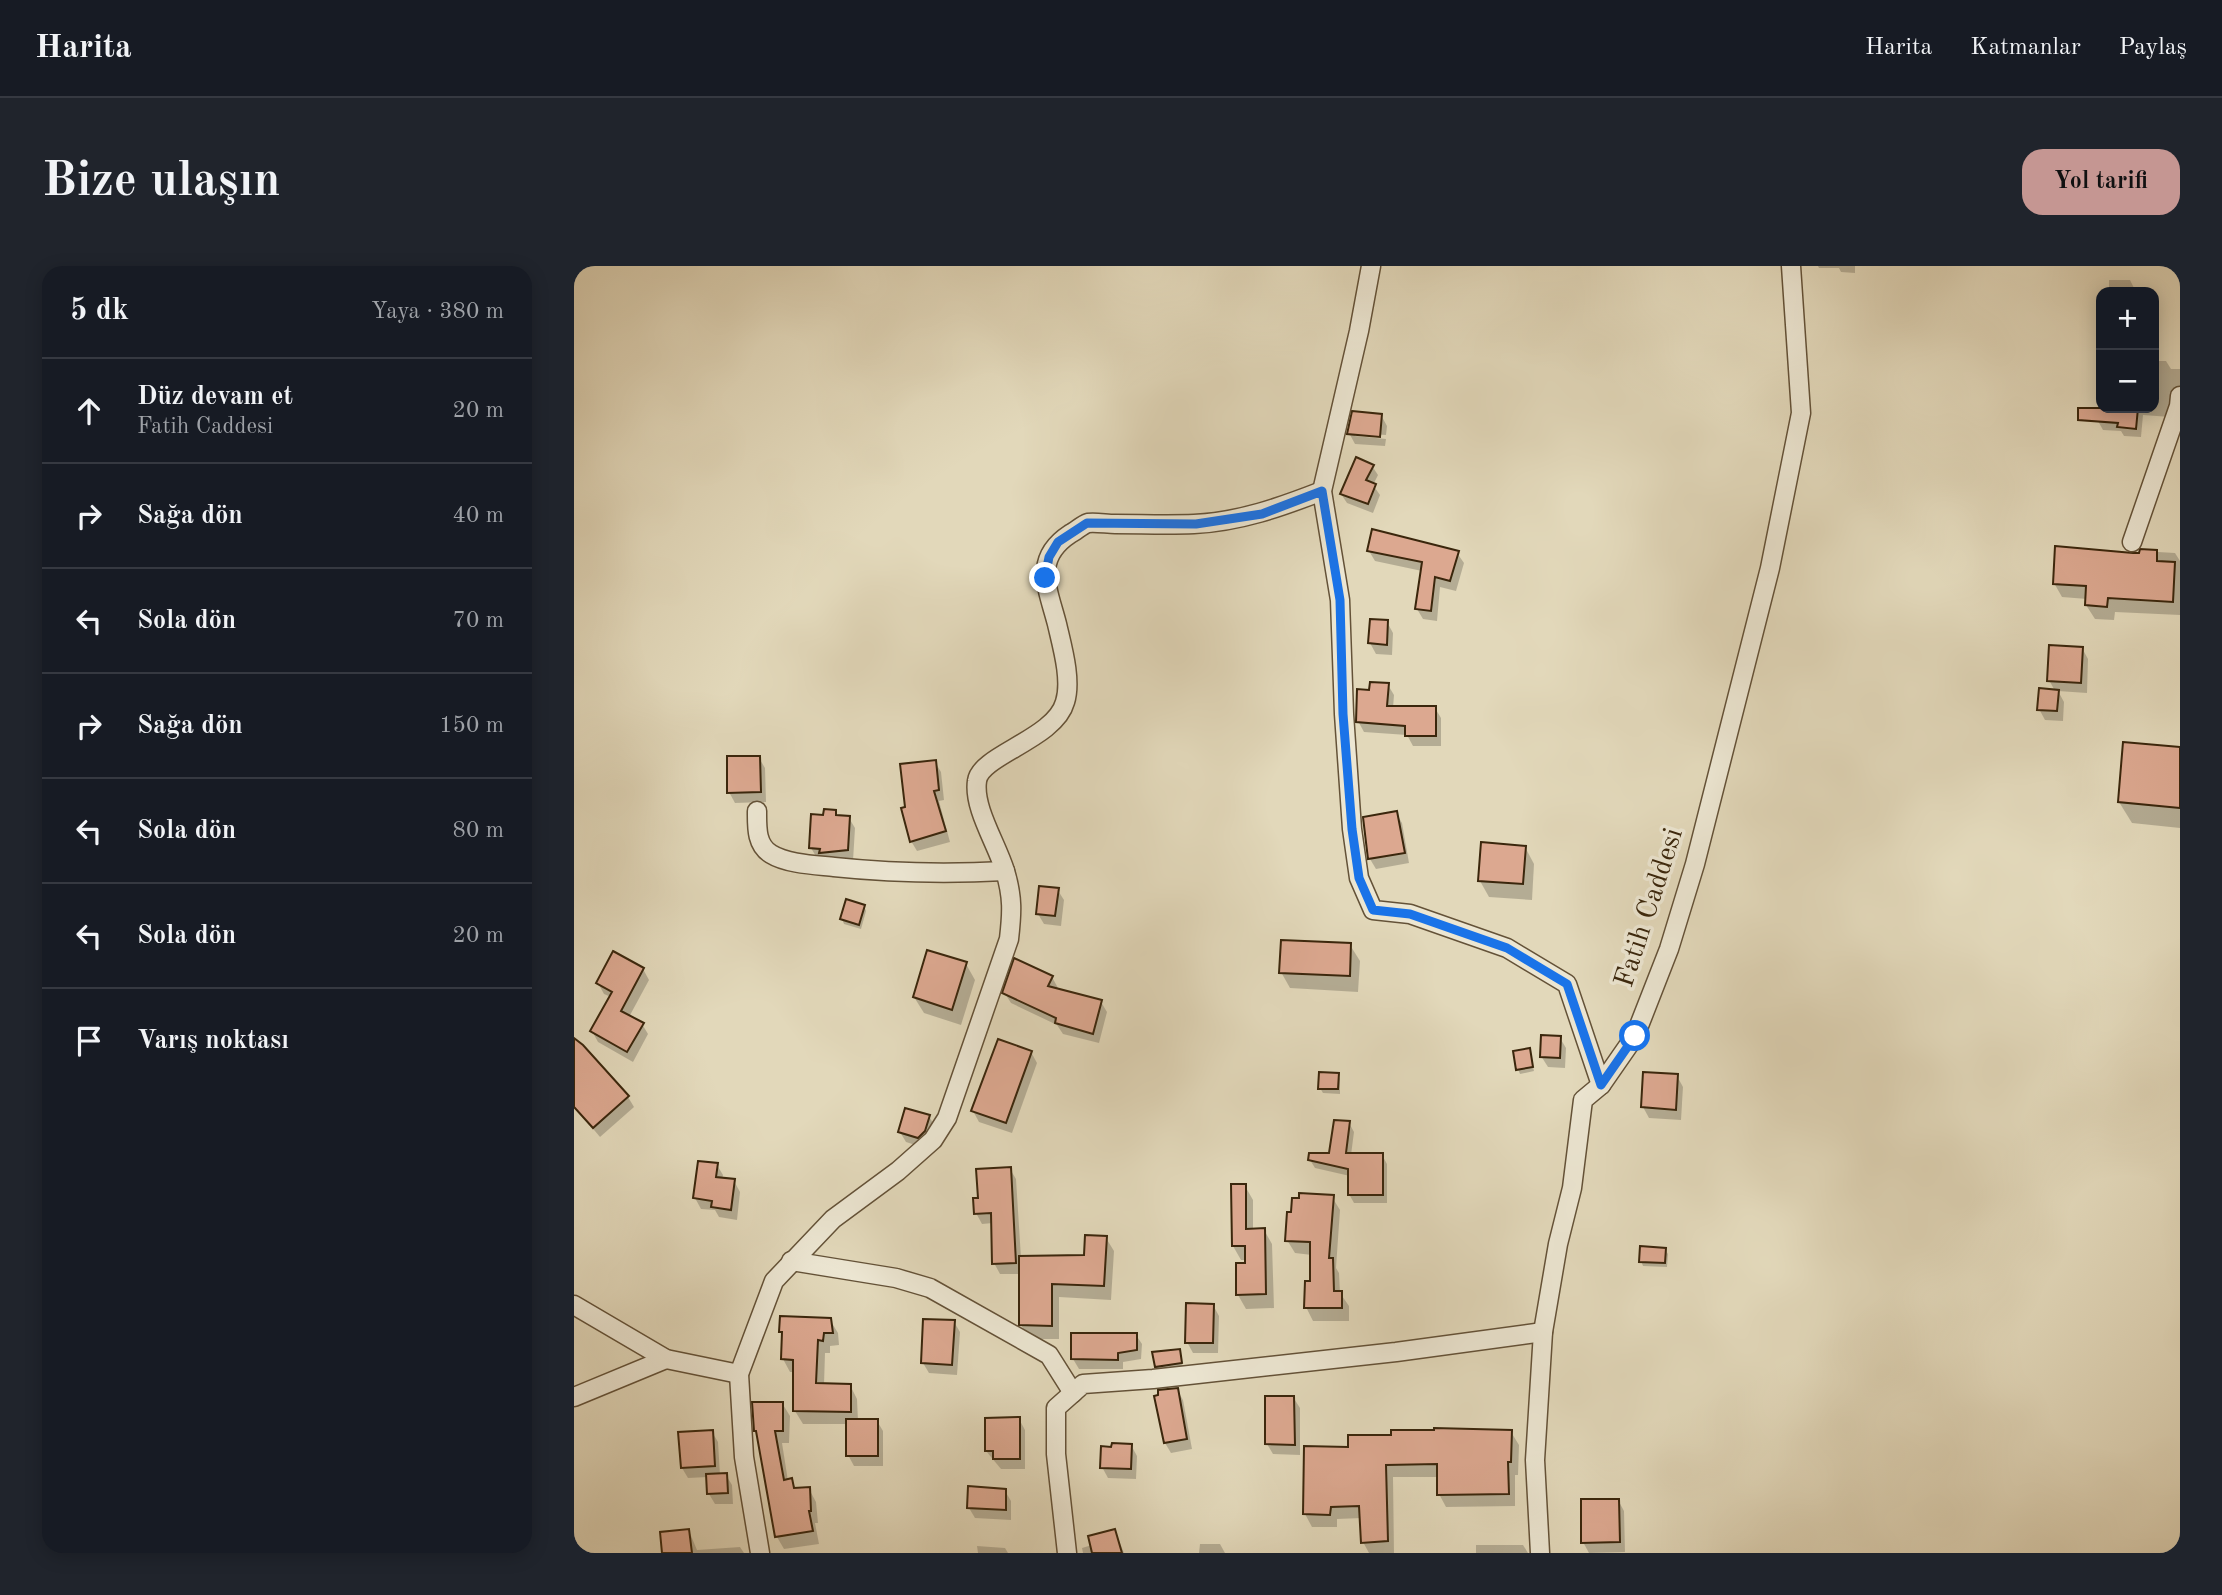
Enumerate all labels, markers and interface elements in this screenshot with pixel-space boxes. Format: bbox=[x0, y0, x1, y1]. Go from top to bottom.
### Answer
text: Harita bbox=[35, 32, 132, 65]
text: Harita bbox=[1865, 36, 1932, 60]
text: Katmanlar bbox=[1970, 36, 2081, 60]
text: Paylaş bbox=[2119, 36, 2187, 60]
button: Yol tarifi bbox=[2022, 149, 2180, 215]
text: Bize ulaşın bbox=[42, 158, 280, 207]
map controls bbox=[2096, 287, 2159, 413]
button: + bbox=[2096, 287, 2159, 350]
text: 5 dk bbox=[70, 296, 129, 326]
text: Yaya · 380 m bbox=[371, 300, 504, 323]
button: − bbox=[2096, 350, 2159, 413]
text: Düz devam et bbox=[137, 384, 293, 410]
icon: ahead bbox=[70, 392, 108, 430]
text: 20 m bbox=[453, 399, 504, 422]
text: Fatih Caddesi bbox=[137, 415, 273, 438]
icon: right bbox=[70, 497, 108, 535]
text: Sağa dön bbox=[137, 503, 243, 529]
text: 40 m bbox=[453, 504, 504, 527]
route end bbox=[1029, 562, 1060, 593]
icon: left bbox=[70, 602, 108, 640]
text: Sola dön bbox=[137, 608, 236, 634]
text: 70 m bbox=[453, 609, 504, 632]
icon: right bbox=[70, 707, 108, 745]
text: Sağa dön bbox=[137, 713, 243, 739]
text: 150 m bbox=[439, 714, 504, 737]
icon: left bbox=[70, 812, 108, 850]
text: Sola dön bbox=[137, 818, 236, 844]
text: 80 m bbox=[453, 819, 504, 842]
street label: Fatih Caddesi bbox=[1611, 825, 1689, 991]
icon: left bbox=[70, 917, 108, 955]
text: Sola dön bbox=[137, 923, 236, 949]
text: 20 m bbox=[453, 924, 504, 947]
route start bbox=[1619, 1020, 1650, 1051]
icon: arrive bbox=[70, 1022, 108, 1060]
text: Varış noktası bbox=[137, 1028, 289, 1054]

